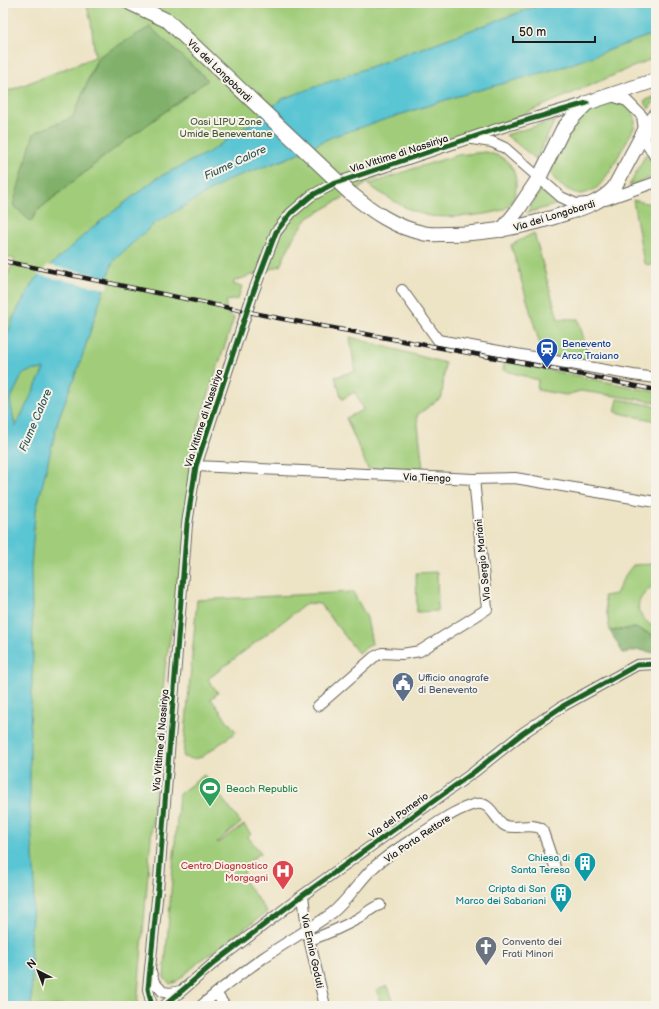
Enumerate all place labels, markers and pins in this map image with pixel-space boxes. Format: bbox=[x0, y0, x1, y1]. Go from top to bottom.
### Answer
station icon: Benevento Arco Traiano bbox=[534, 336, 560, 369]
place label: Benevento Arco Traiano bbox=[562, 338, 619, 362]
public building icon: Ufficio anagrafe di Benevento bbox=[390, 670, 416, 703]
place label: Ufficio anagrafe di Benevento bbox=[418, 672, 489, 696]
sports icon: Beach Republic bbox=[197, 775, 223, 808]
place label: Beach Republic bbox=[226, 783, 298, 795]
building icon: Chiesa di Santa Teresa bbox=[572, 850, 598, 883]
place label: Chiesa di Santa Teresa bbox=[511, 852, 570, 876]
hospital icon: Centro Diagnostico Morgagni bbox=[270, 858, 296, 891]
place label: Centro Diagnostico Morgagni bbox=[181, 860, 268, 884]
building icon: Cripta di San Marco dei Sabariani bbox=[548, 881, 574, 914]
place label: Cripta di San Marco dei Sabariani bbox=[456, 883, 546, 907]
church icon: Convento dei Frati Minori bbox=[473, 934, 499, 967]
place label: Convento dei Frati Minori bbox=[502, 936, 562, 960]

